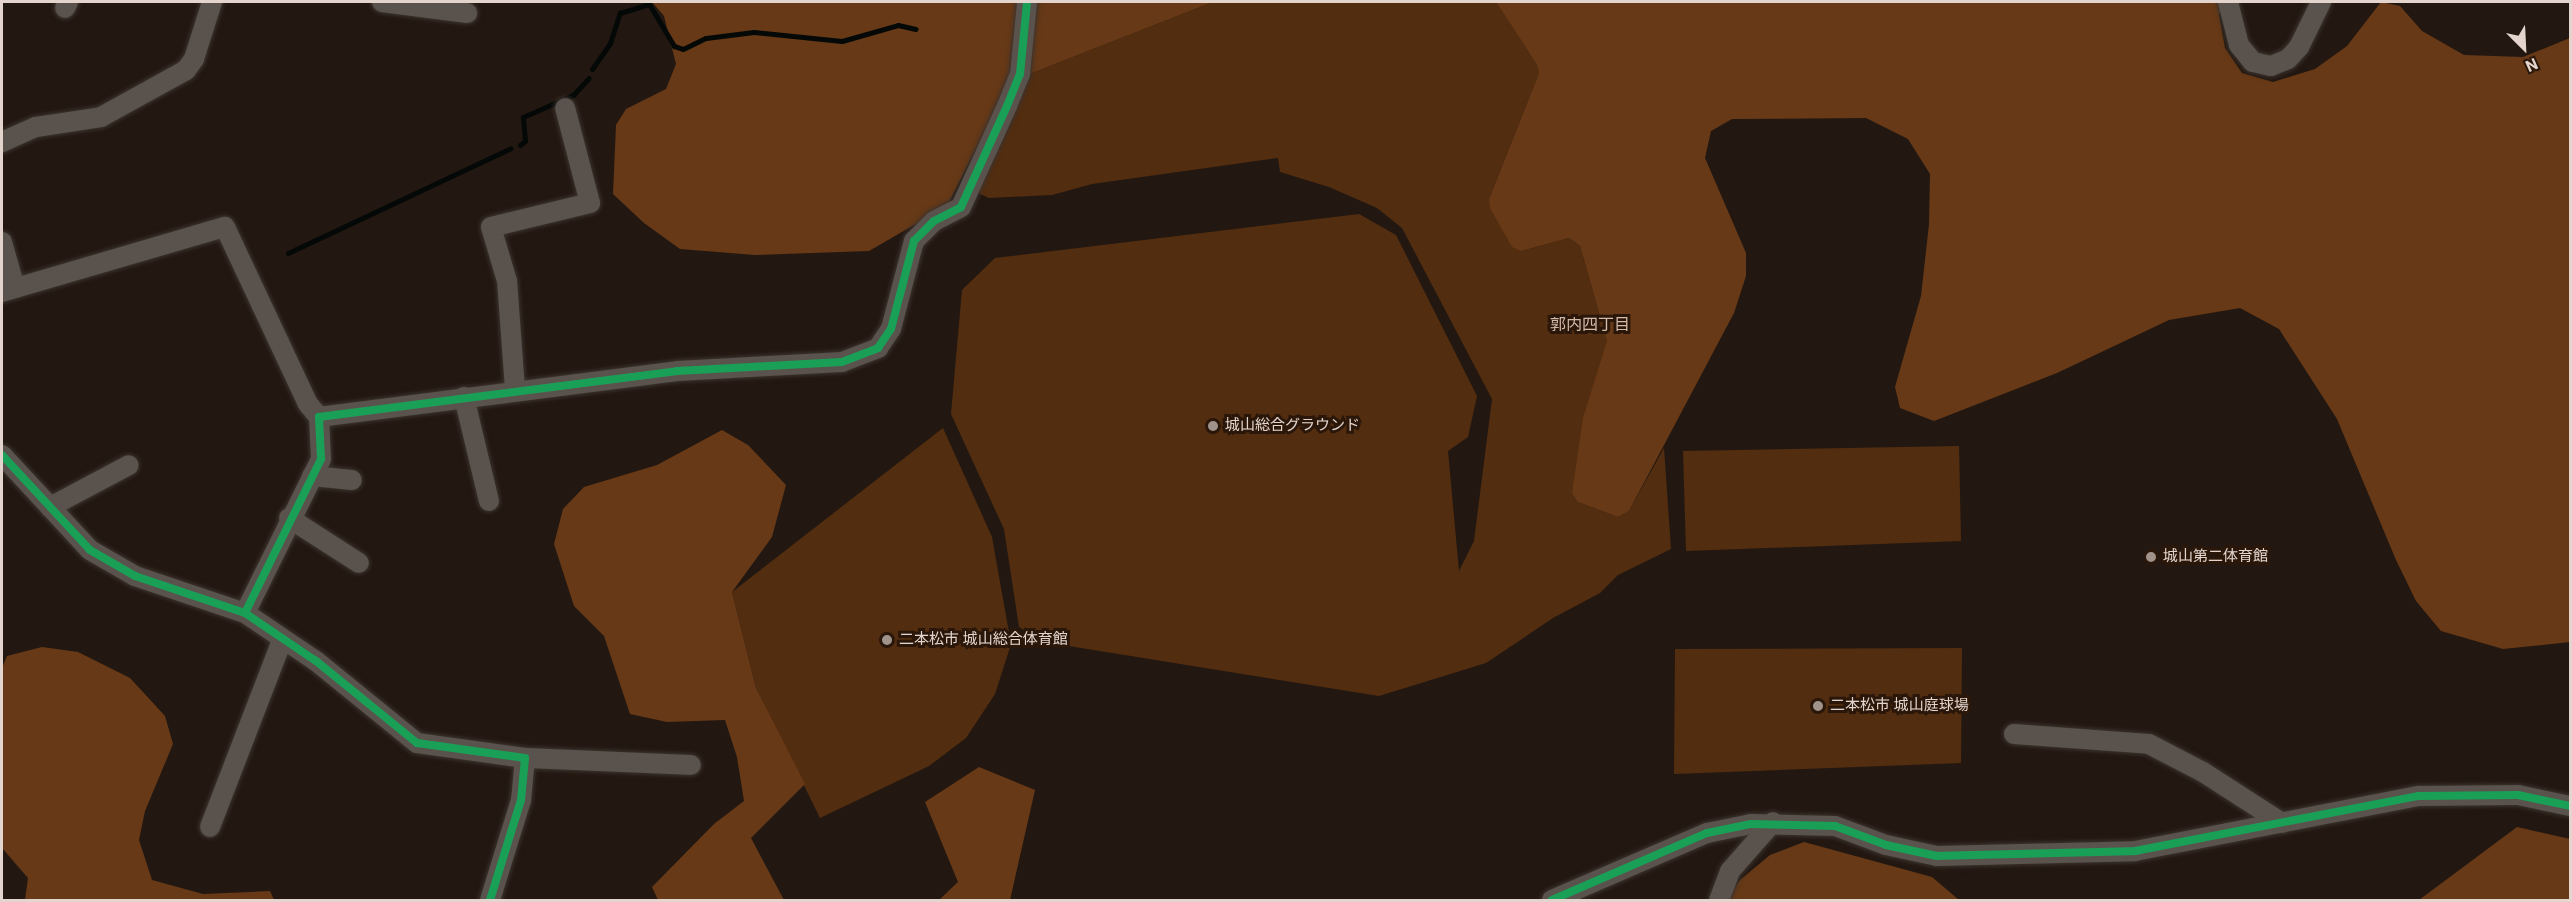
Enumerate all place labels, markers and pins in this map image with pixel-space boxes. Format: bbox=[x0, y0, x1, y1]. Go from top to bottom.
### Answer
place label: 城山総合グラウンド bbox=[1225, 417, 1360, 435]
marker: 城山総合グラウンド bbox=[1206, 419, 1220, 433]
place label: 城山第二体育館 bbox=[2163, 548, 2268, 566]
marker: 城山第二体育館 bbox=[2144, 550, 2158, 564]
place label: 二本松市 城山総合体育館 bbox=[899, 631, 1068, 649]
marker: 二本松市 城山総合体育館 bbox=[880, 633, 894, 647]
place label: 二本松市 城山庭球場 bbox=[1830, 697, 1969, 715]
marker: 二本松市 城山庭球場 bbox=[1811, 699, 1825, 713]

